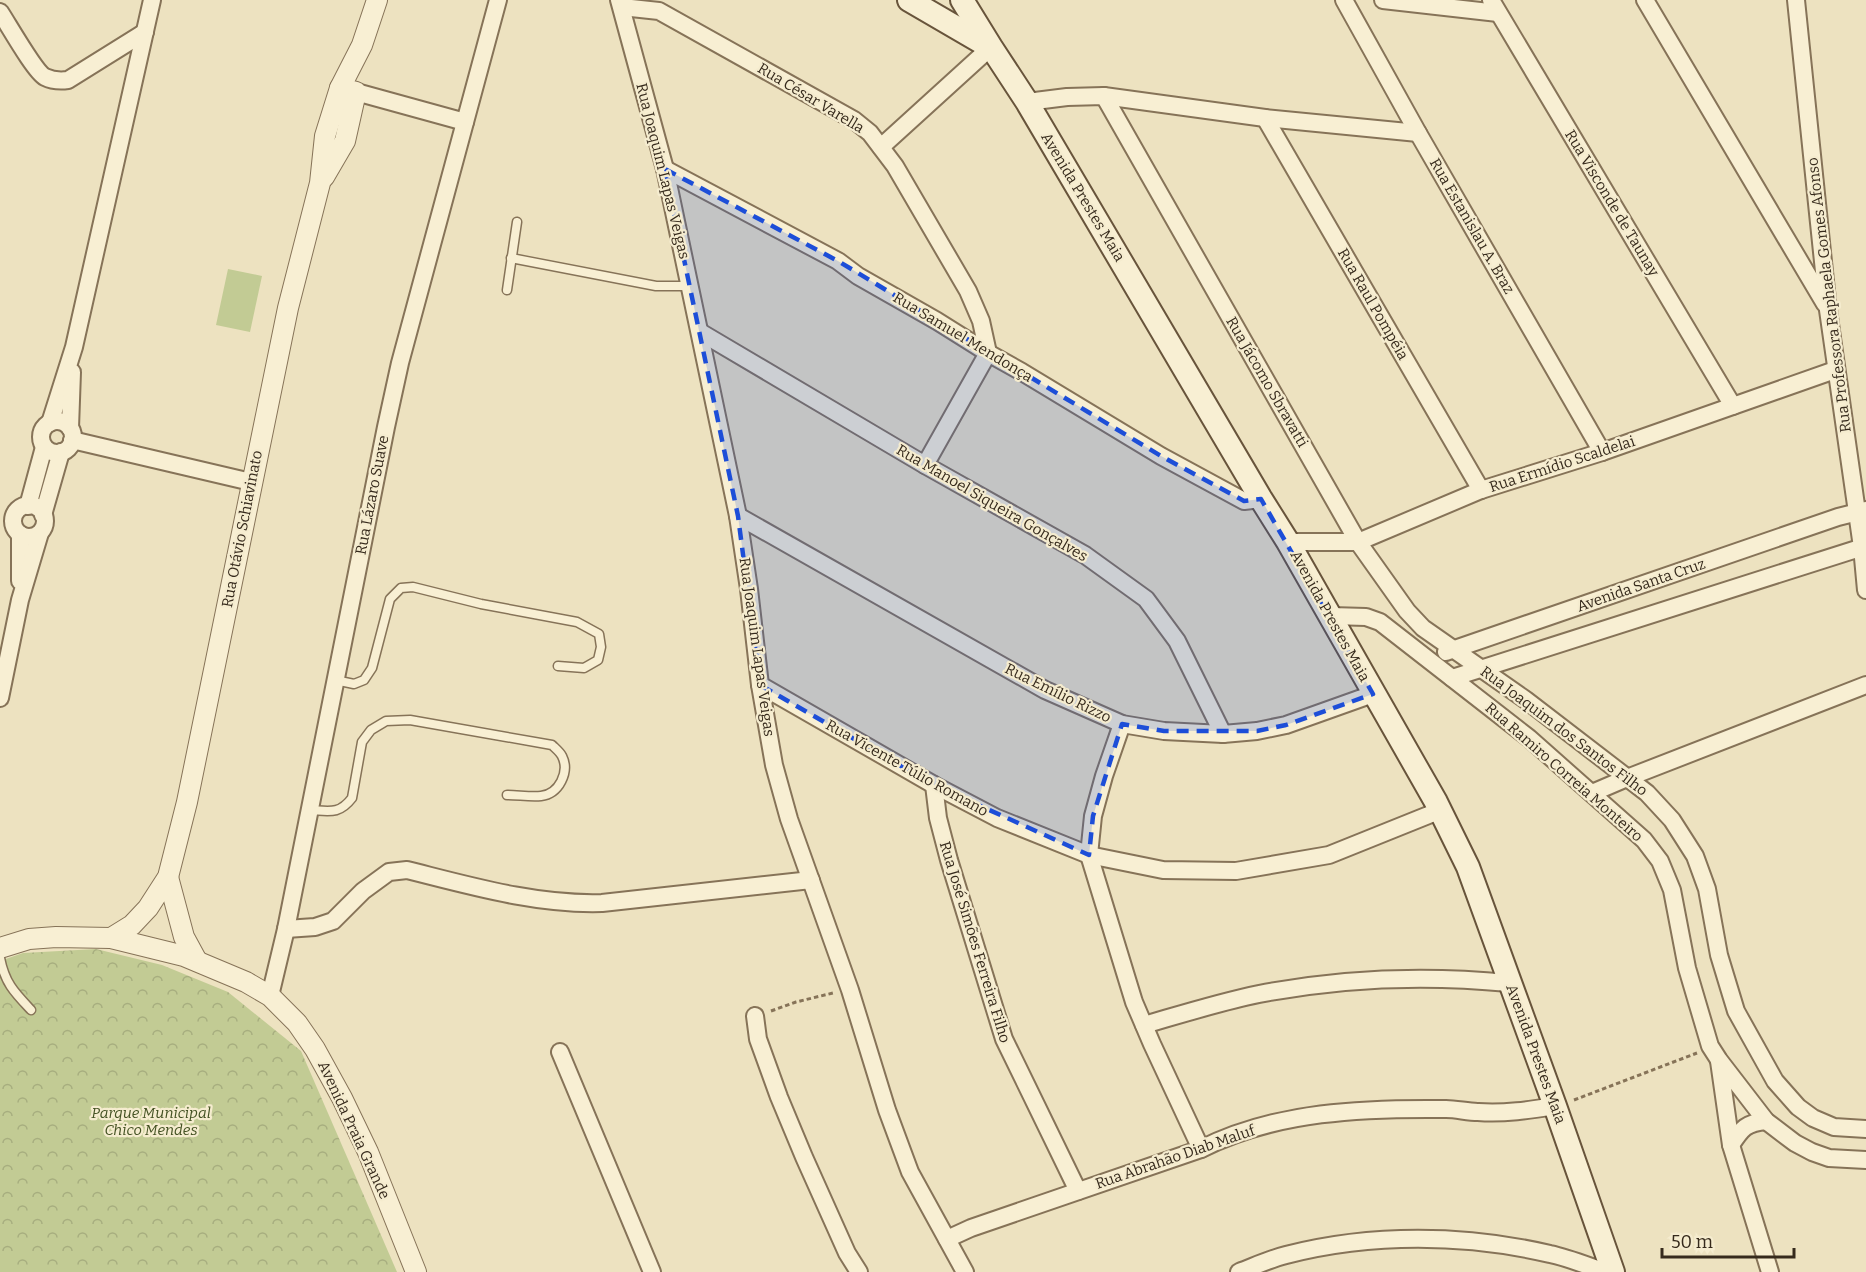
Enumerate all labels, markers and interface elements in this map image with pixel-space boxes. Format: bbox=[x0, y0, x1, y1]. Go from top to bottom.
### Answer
street label: Rua César Varella bbox=[754, 59, 868, 137]
street label: Rua Joaquim Lapas Veigas bbox=[632, 81, 694, 261]
street label: Rua Visconde de Taunay bbox=[1561, 126, 1663, 280]
street label: Avenida Prestes Maia bbox=[1037, 129, 1129, 265]
street label: Rua Estanislau A. Braz bbox=[1426, 155, 1518, 297]
street label: Rua Professora Raphaela Gomes Afonso bbox=[1803, 156, 1855, 434]
street label: Rua Raul Pompéia bbox=[1334, 245, 1412, 363]
street label: Rua Samuel Mendonça bbox=[890, 288, 1036, 386]
street label: Rua Jácomo Sbravatti bbox=[1222, 314, 1312, 451]
street label: Rua Ermídio Scaldelai bbox=[1487, 432, 1638, 496]
street label: Rua Lázaro Suave bbox=[352, 434, 392, 556]
street label: Rua Manoel Siqueira Gonçalves bbox=[893, 441, 1091, 565]
street label: Rua Otávio Schiavinato bbox=[218, 449, 266, 609]
street label: Avenida Prestes Maia bbox=[1286, 547, 1374, 685]
street label: Avenida Santa Cruz bbox=[1574, 555, 1708, 615]
street label: Rua Joaquim Lapas Veigas bbox=[736, 556, 778, 738]
street label: Rua Emílio Rizzo bbox=[1002, 660, 1114, 726]
street label: Rua Joaquim dos Santos Filho bbox=[1477, 662, 1651, 800]
street label: Rua Ramiro Correia Monteiro bbox=[1482, 699, 1646, 845]
street label: Rua Vicente Túlio Romano bbox=[823, 716, 991, 820]
street label: Rua José Simões Ferreira Filho bbox=[936, 839, 1014, 1045]
street label: Avenida Prestes Maia bbox=[1502, 982, 1570, 1126]
street label: Avenida Praia Grande bbox=[314, 1058, 394, 1202]
park label: Parque Municipal Chico Mendes bbox=[91, 1104, 211, 1139]
street label: Rua Abrahão Diab Maluf bbox=[1093, 1121, 1259, 1193]
scale bar bbox=[1662, 1221, 1794, 1259]
text: 50 m bbox=[1671, 1231, 1713, 1253]

